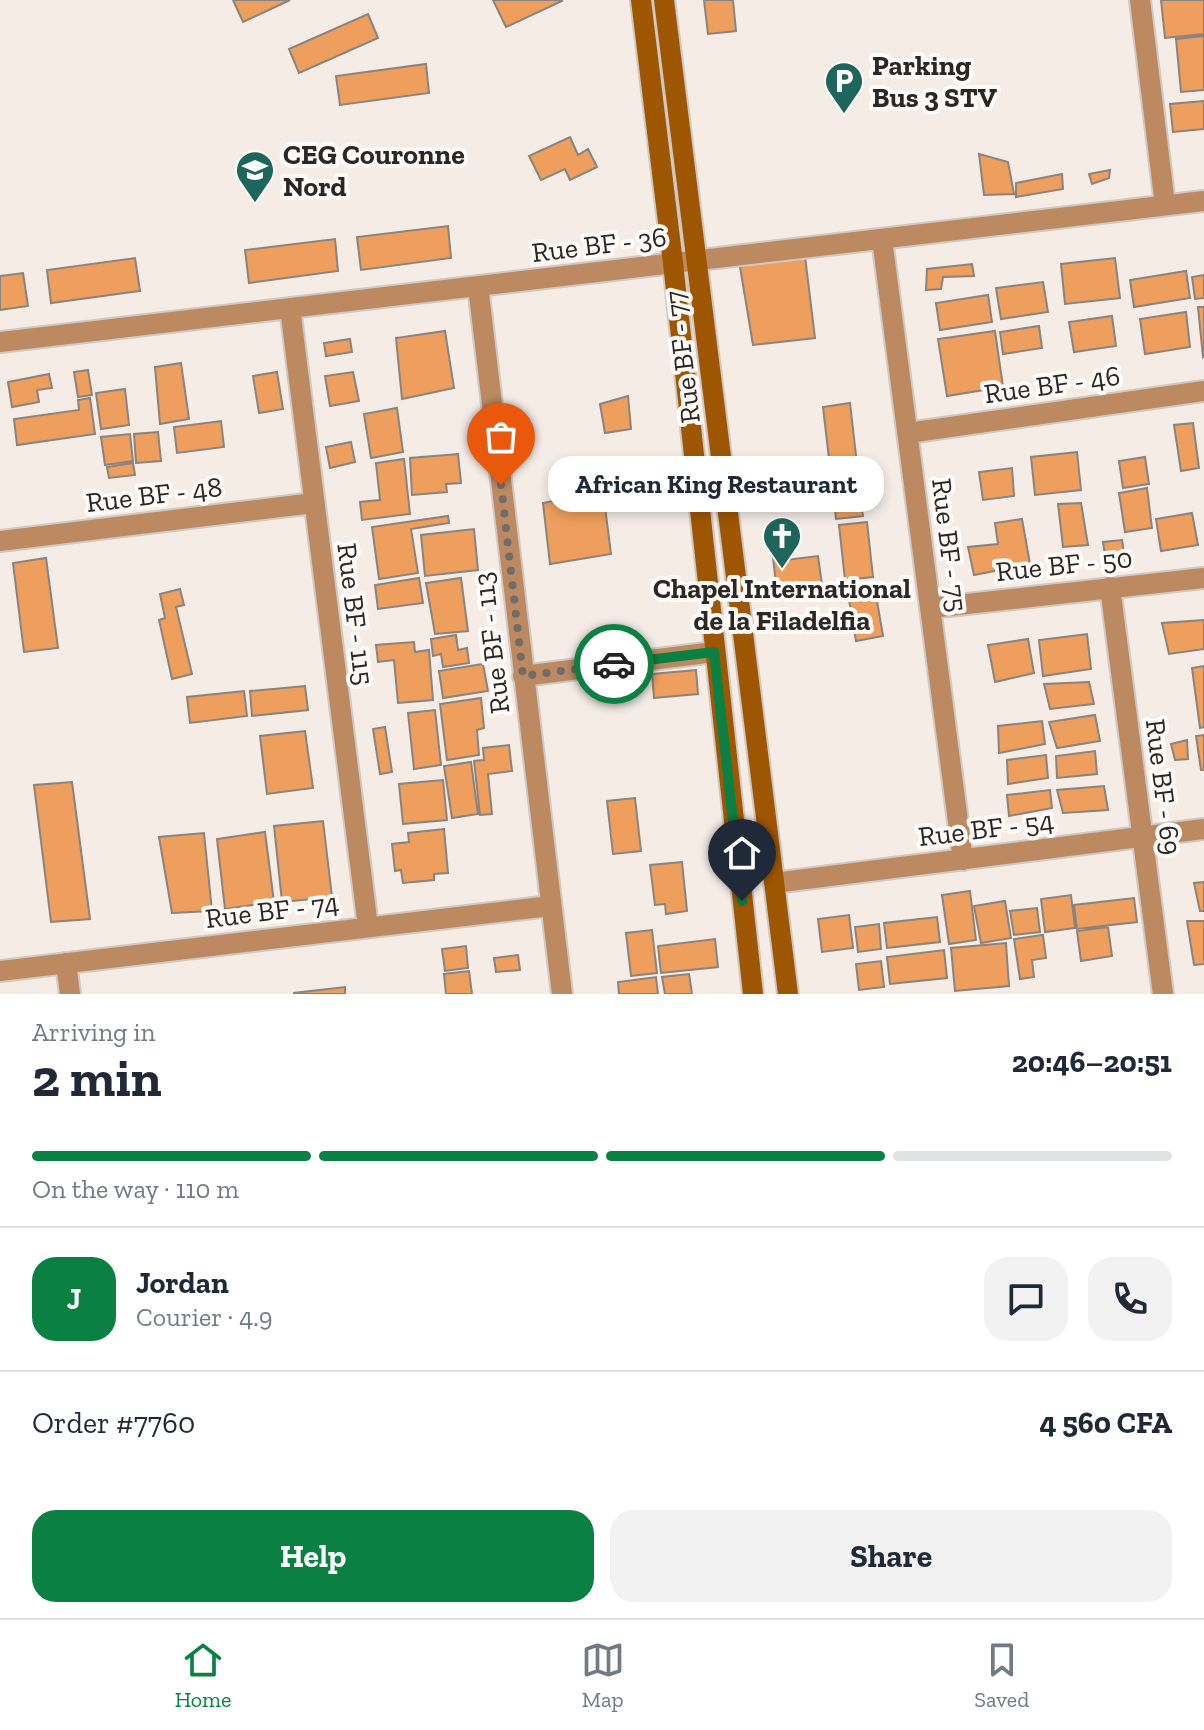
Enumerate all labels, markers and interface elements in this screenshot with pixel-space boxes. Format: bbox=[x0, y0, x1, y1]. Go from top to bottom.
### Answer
place label: Parking Bus 3 STV bbox=[872, 49, 998, 114]
parking icon: Parking Bus 3 STV bbox=[823, 60, 865, 115]
place label: CEG Couronne Nord bbox=[283, 138, 465, 203]
school or university icon: CEG Couronne Nord bbox=[234, 149, 276, 204]
street label: Rue BF - 36 bbox=[530, 220, 668, 269]
street label: Rue BF - 77 bbox=[658, 289, 707, 425]
street label: Rue BF - 46 bbox=[982, 359, 1122, 410]
pin bbox=[467, 403, 535, 485]
icon: bag bbox=[479, 415, 523, 459]
callout: African King Restaurant bbox=[549, 457, 885, 513]
text: African King Restaurant bbox=[575, 468, 857, 500]
street label: Rue BF - 48 bbox=[84, 470, 224, 519]
street label: Rue BF - 75 bbox=[925, 476, 974, 614]
church icon: Chapel International de la Filadelfia bbox=[761, 515, 803, 570]
street label: Rue BF - 115 bbox=[330, 541, 381, 687]
street label: Rue BF - 50 bbox=[994, 541, 1134, 588]
street label: Rue BF - 113 bbox=[466, 570, 517, 716]
place label: Chapel International de la Filadelfia bbox=[653, 572, 911, 637]
courier bbox=[574, 624, 654, 704]
icon: car bbox=[592, 642, 636, 686]
street label: Rue BF - 69 bbox=[1139, 717, 1188, 857]
street label: Rue BF - 54 bbox=[916, 804, 1056, 853]
pin bbox=[708, 819, 776, 901]
icon: home bbox=[720, 831, 764, 875]
street label: Rue BF - 74 bbox=[203, 886, 341, 935]
text: Arriving in bbox=[32, 1016, 155, 1048]
text: 20:46–20:51 bbox=[1012, 1044, 1172, 1080]
text: 2 min bbox=[32, 1047, 162, 1109]
text: On the way · 110 m bbox=[32, 1173, 239, 1205]
button: chat bbox=[984, 1257, 1068, 1341]
button: phone bbox=[1088, 1257, 1172, 1341]
text: Jordan bbox=[136, 1265, 229, 1301]
text: J bbox=[67, 1281, 81, 1317]
text: Courier · 4.9 bbox=[136, 1301, 272, 1333]
text: Order #7760 bbox=[32, 1405, 195, 1441]
text: 4 560 CFA bbox=[1039, 1405, 1172, 1441]
button: Help bbox=[32, 1510, 594, 1602]
button: Share bbox=[610, 1510, 1172, 1602]
tab: Home bbox=[175, 1638, 231, 1713]
tab: Map bbox=[581, 1638, 625, 1713]
tab: Saved bbox=[974, 1638, 1029, 1713]

